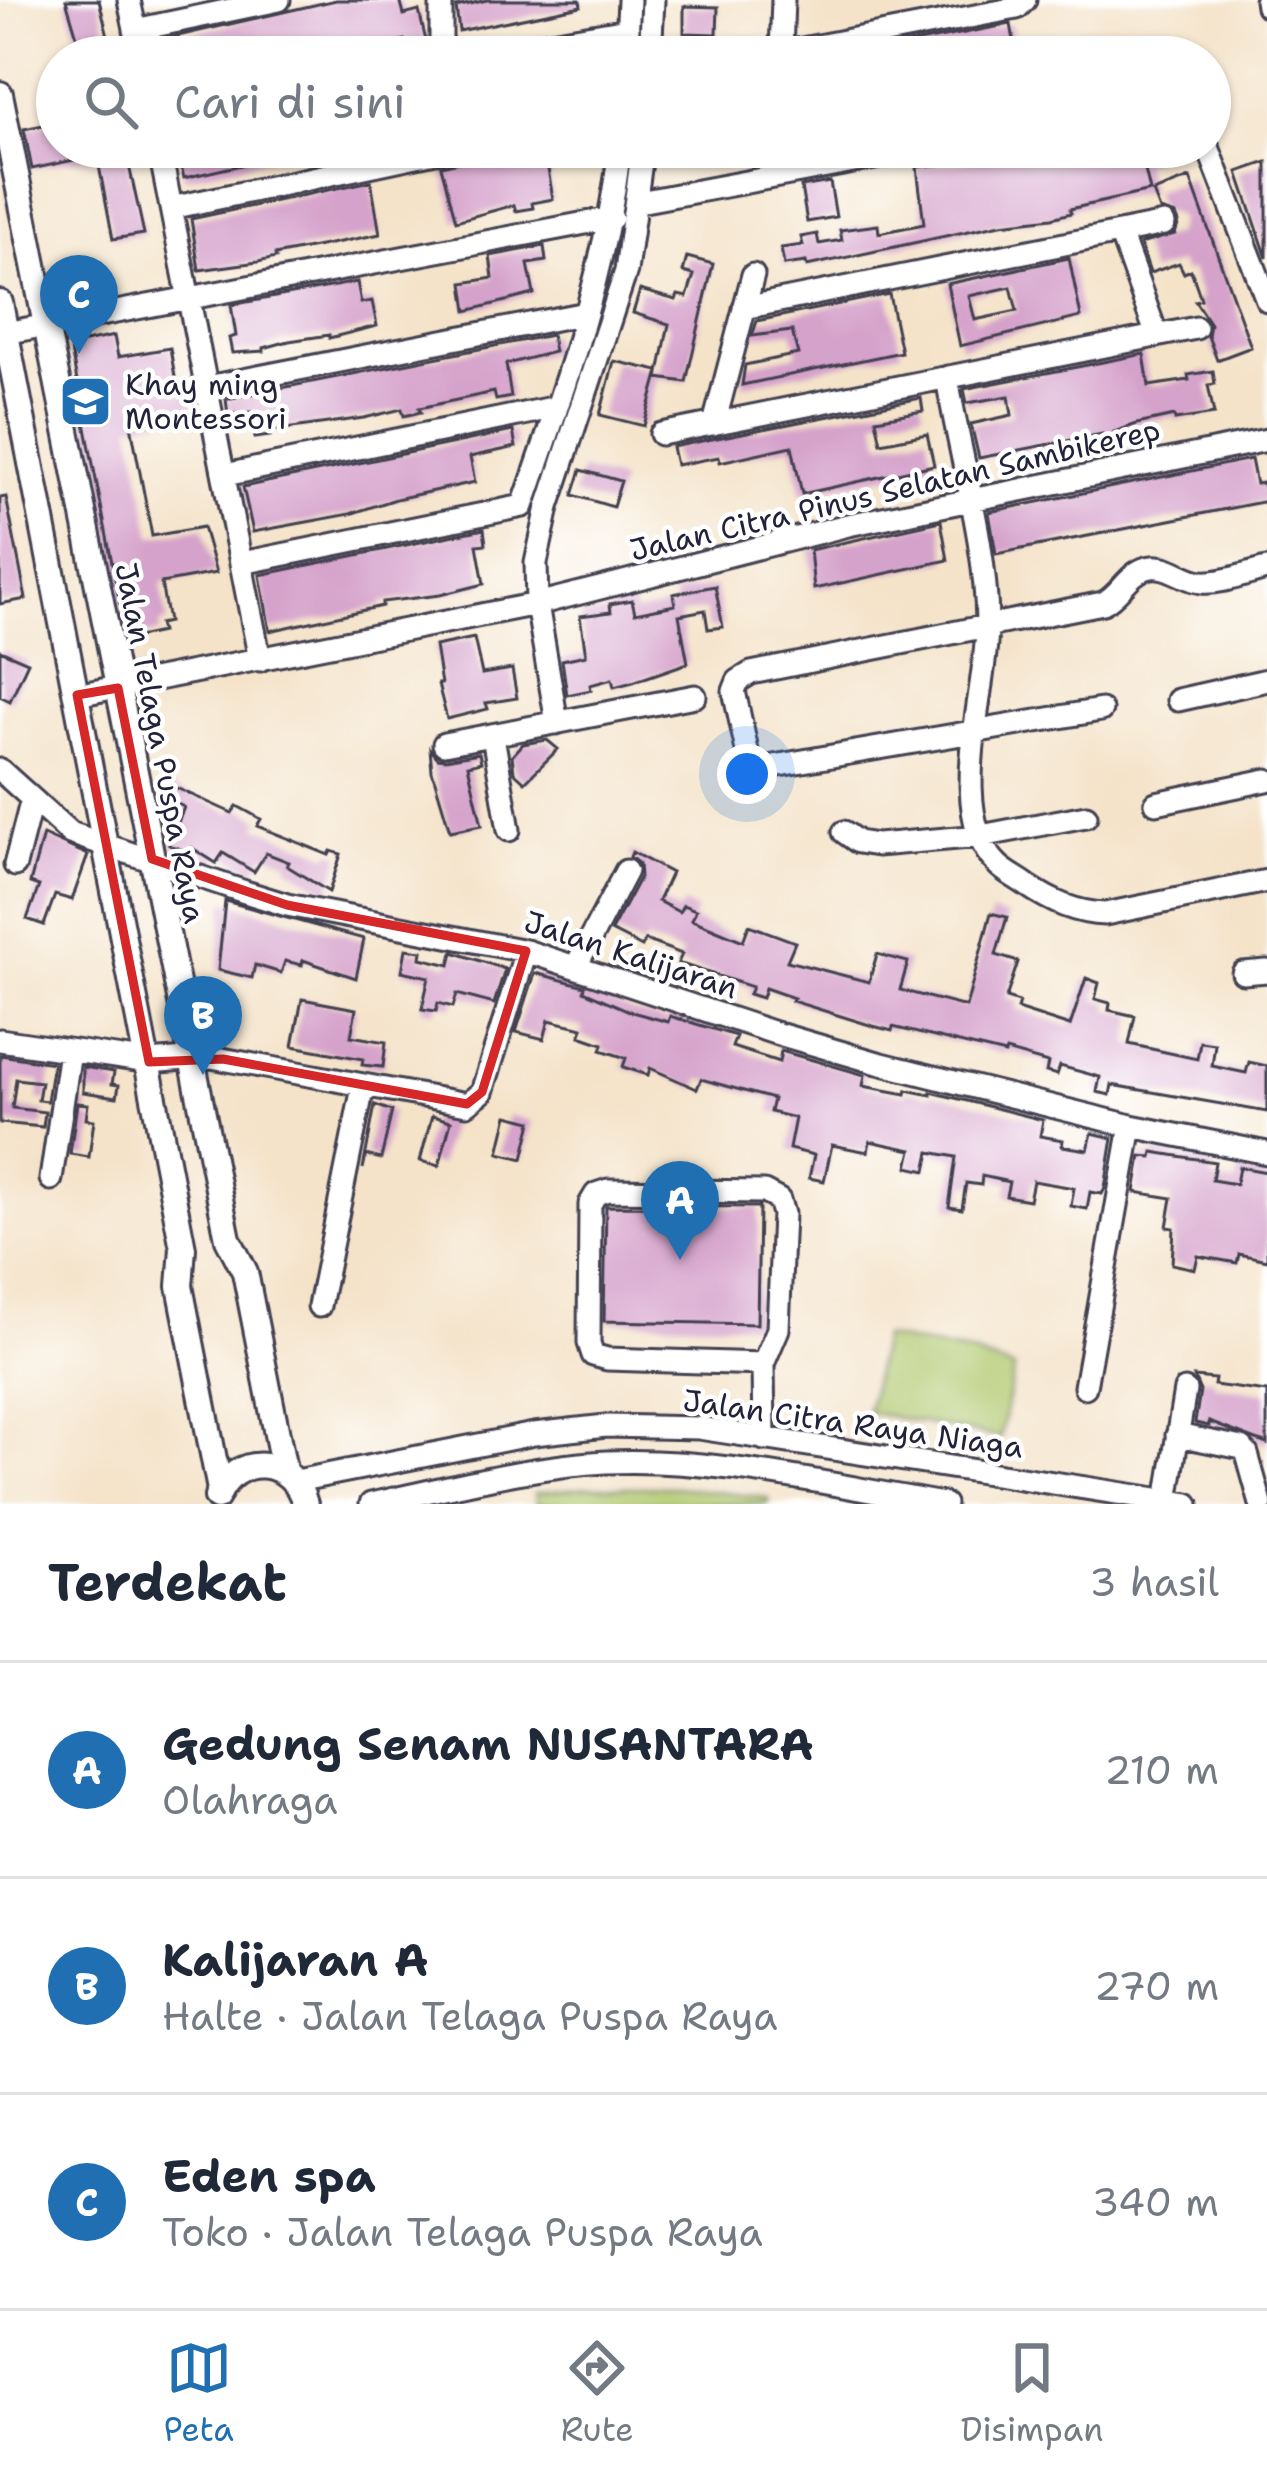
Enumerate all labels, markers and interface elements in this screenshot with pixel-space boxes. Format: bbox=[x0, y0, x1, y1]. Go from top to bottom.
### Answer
search box bbox=[36, 36, 1231, 168]
icon: search bbox=[78, 69, 144, 135]
text: Cari di sini bbox=[174, 72, 406, 132]
pin: C bbox=[40, 255, 118, 354]
place label: Khay ming Montessori bbox=[125, 364, 287, 439]
school or university icon: Khay ming Montessori bbox=[58, 374, 114, 430]
street label: Jalan Citra Pinus Selatan Sambikerep bbox=[626, 408, 1164, 571]
street label: Jalan Telaga Puspa Raya bbox=[105, 559, 216, 927]
your location bbox=[717, 744, 777, 804]
street label: Jalan Kalijaran bbox=[519, 901, 743, 1008]
pin: B bbox=[164, 976, 242, 1075]
pin: A bbox=[641, 1161, 719, 1260]
street label: Jalan Citra Raya Niaga bbox=[680, 1379, 1026, 1468]
text: Terdekat bbox=[48, 1548, 287, 1616]
text: 3 hasil bbox=[1089, 1556, 1219, 1608]
text: Gedung Senam NUSANTARA bbox=[162, 1714, 814, 1774]
text: A bbox=[72, 1744, 102, 1796]
text: 210 m bbox=[1104, 1744, 1219, 1796]
text: Olahraga bbox=[162, 1774, 338, 1826]
text: Kalijaran A bbox=[162, 1930, 429, 1990]
text: B bbox=[75, 1960, 99, 2012]
text: 270 m bbox=[1094, 1960, 1219, 2012]
text: Halte · Jalan Telaga Puspa Raya bbox=[162, 1990, 777, 2042]
text: Eden spa bbox=[162, 2146, 376, 2206]
text: C bbox=[75, 2176, 99, 2228]
text: 340 m bbox=[1092, 2176, 1219, 2228]
text: Toko · Jalan Telaga Puspa Raya bbox=[162, 2206, 763, 2258]
tab: Peta bbox=[164, 2335, 234, 2452]
tab: Rute bbox=[561, 2335, 634, 2452]
tab: Disimpan bbox=[961, 2335, 1104, 2452]

